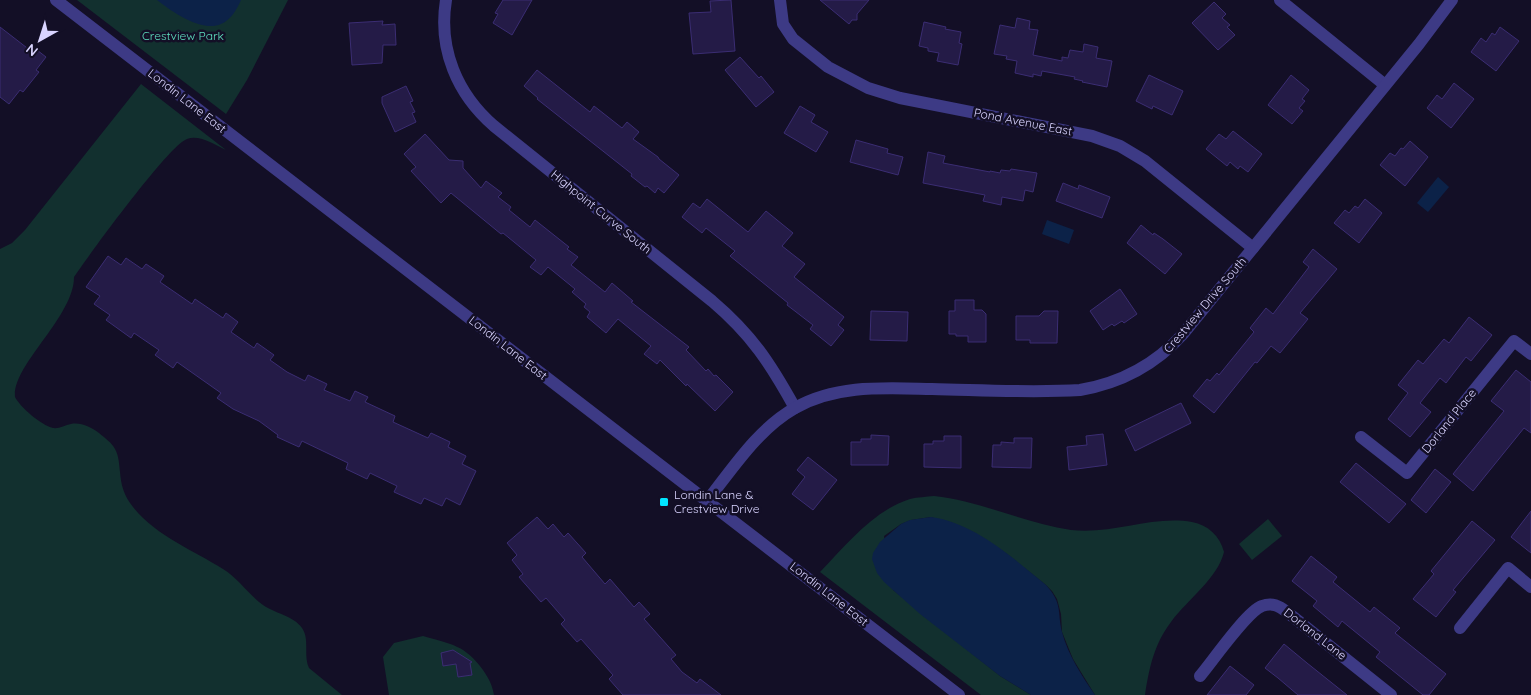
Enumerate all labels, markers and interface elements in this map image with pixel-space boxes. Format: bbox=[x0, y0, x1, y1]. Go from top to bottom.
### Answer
north arrow bbox=[15, 15, 65, 65]
park label: Crestview Park bbox=[142, 28, 224, 43]
text: N bbox=[22, 40, 41, 60]
street label: Londin Lane East bbox=[145, 65, 229, 136]
street label: Pond Avenue East bbox=[973, 105, 1074, 138]
street label: Highpoint Curve South bbox=[548, 167, 655, 257]
street label: Crestview Drive South bbox=[1160, 254, 1249, 356]
street label: Londin Lane East bbox=[466, 312, 550, 383]
street label: Dorland Place bbox=[1418, 385, 1479, 456]
place label: Londin Lane & Crestview Drive bbox=[674, 487, 760, 516]
marker: Londin Lane & Crestview Drive bbox=[658, 496, 670, 508]
street label: Londin Lane East bbox=[787, 558, 871, 629]
street label: Dorland Lane bbox=[1281, 604, 1350, 663]

